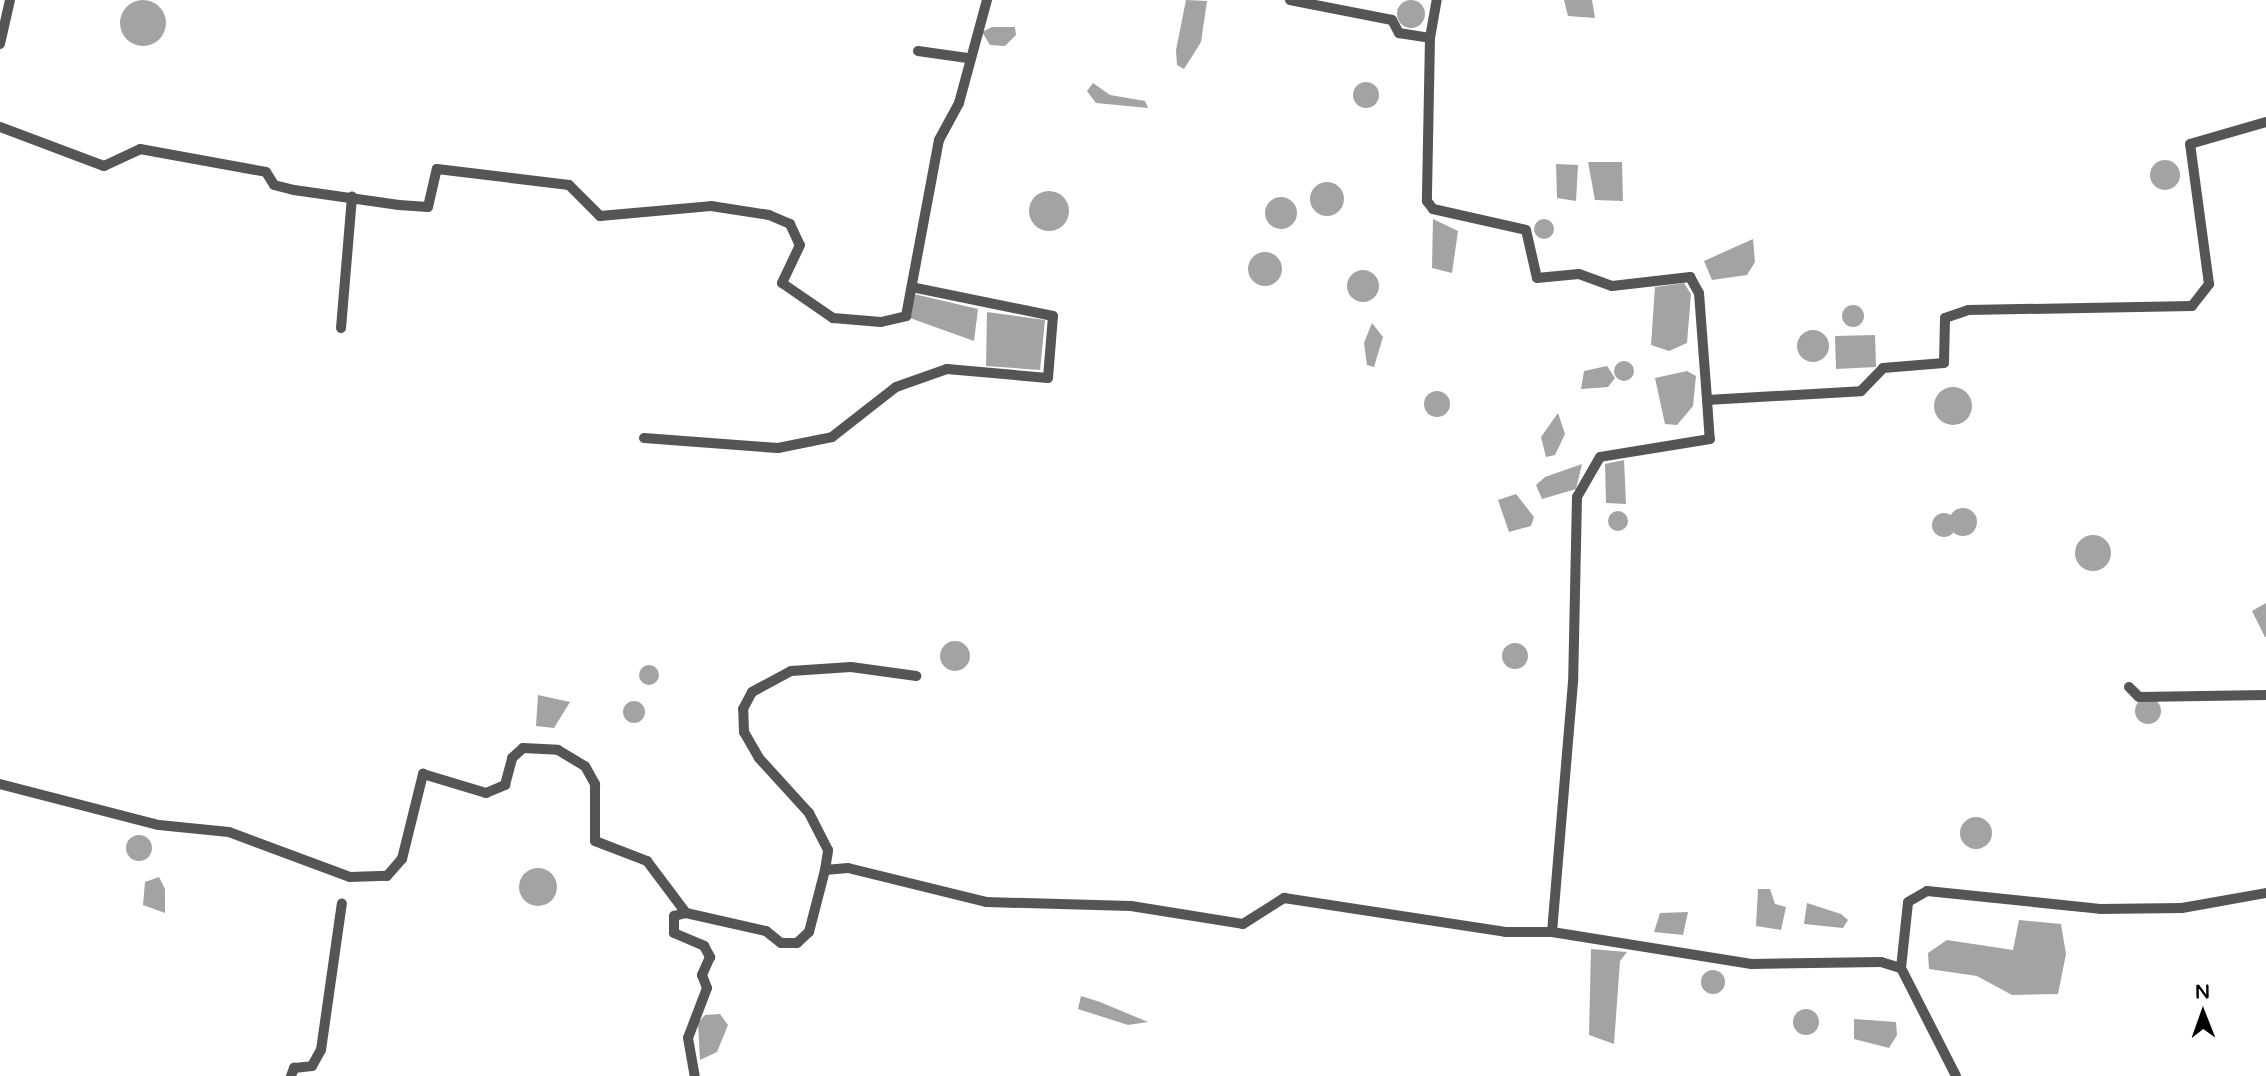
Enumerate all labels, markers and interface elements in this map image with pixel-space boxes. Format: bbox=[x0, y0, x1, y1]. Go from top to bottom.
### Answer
north arrow bbox=[2168, 978, 2238, 1048]
text: N bbox=[2195, 981, 2210, 1003]

